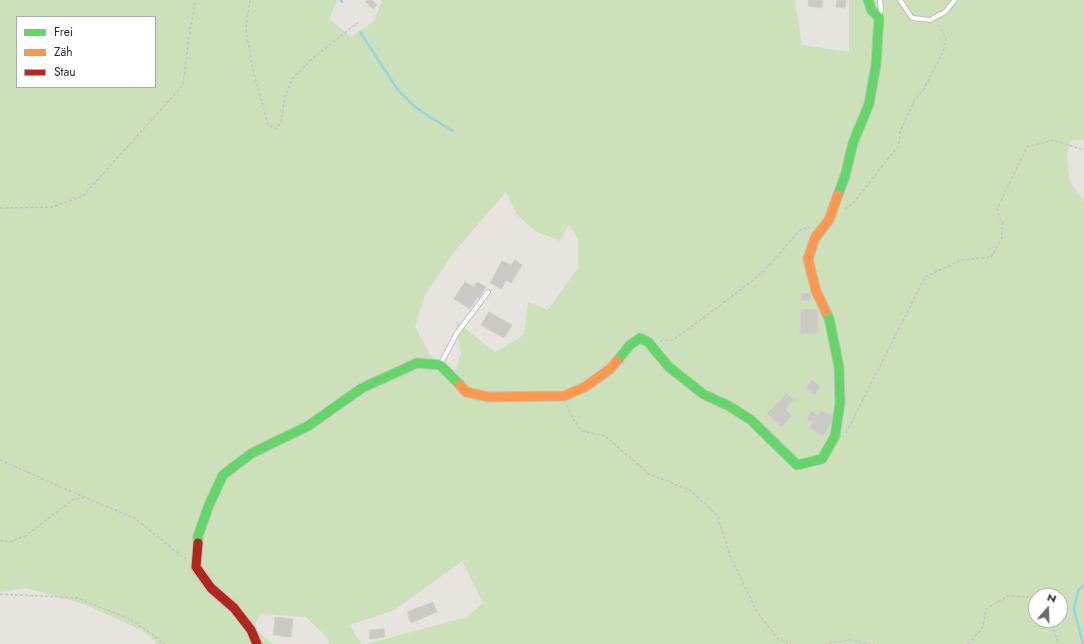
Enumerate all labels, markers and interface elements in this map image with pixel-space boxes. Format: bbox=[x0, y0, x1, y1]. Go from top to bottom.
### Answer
legend bbox=[16, 16, 156, 88]
text: Frei bbox=[54, 23, 73, 41]
text: Zäh bbox=[54, 43, 73, 61]
text: Stau bbox=[54, 63, 76, 81]
north arrow bbox=[1028, 588, 1068, 628]
text: N bbox=[1045, 589, 1059, 607]

